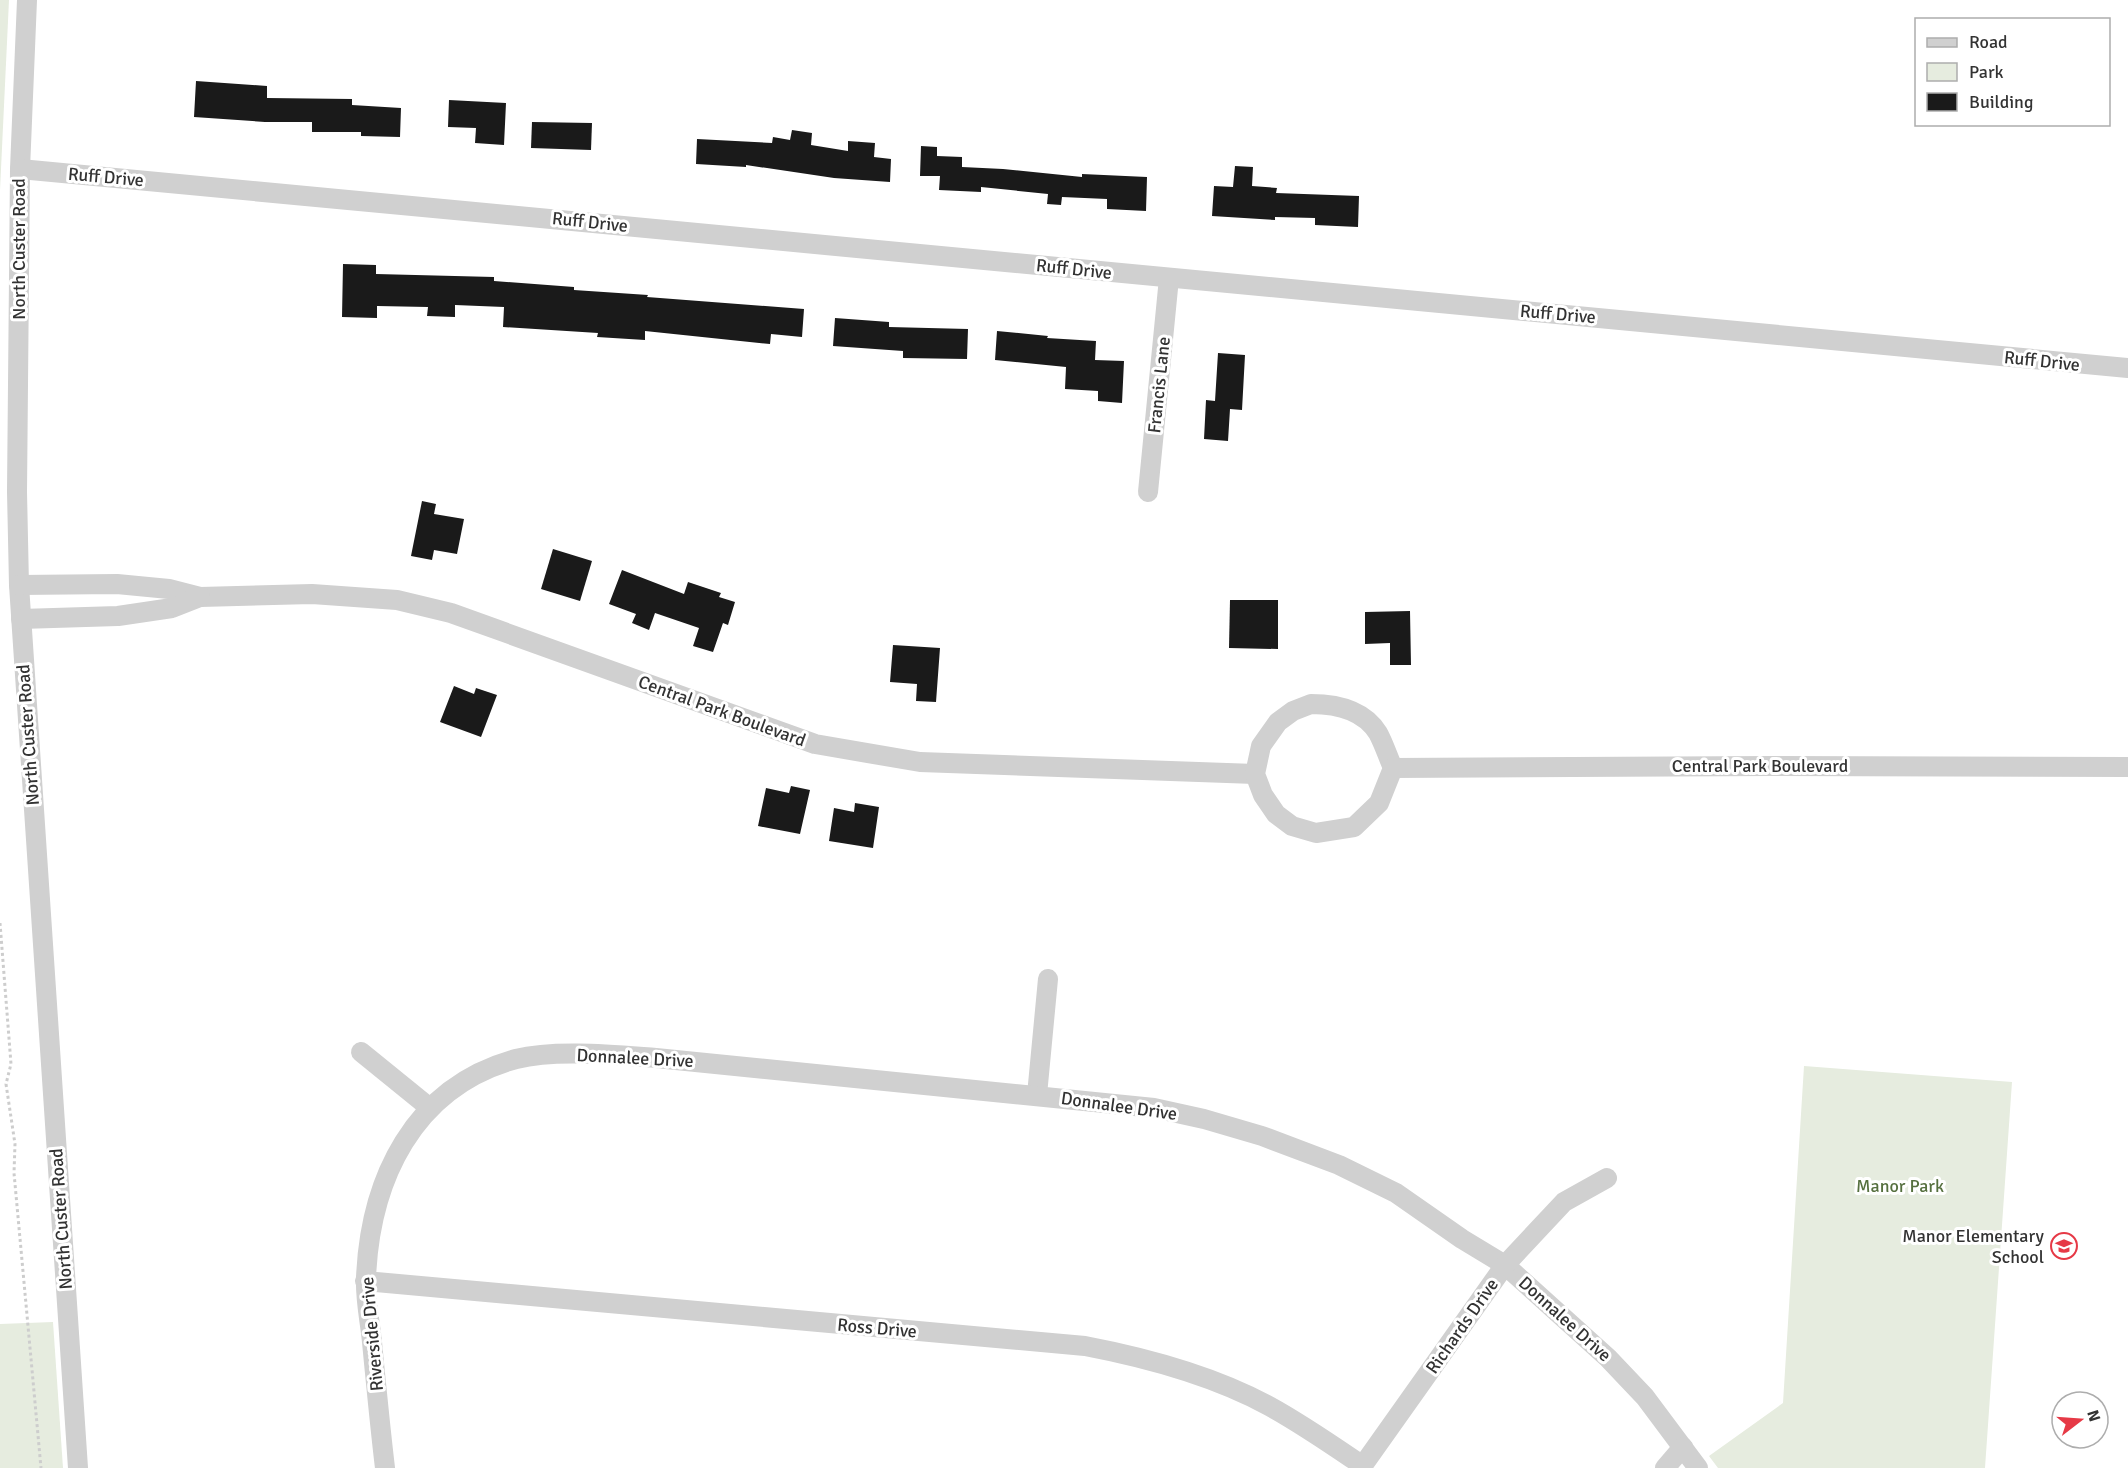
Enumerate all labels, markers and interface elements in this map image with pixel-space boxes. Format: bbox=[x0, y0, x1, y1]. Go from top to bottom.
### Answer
legend bbox=[1915, 18, 2110, 126]
text: Road bbox=[1969, 31, 2008, 53]
text: Park bbox=[1969, 61, 2004, 83]
text: Building bbox=[1969, 91, 2033, 113]
street label: Ruff Drive bbox=[67, 163, 145, 191]
street label: North Custer Road bbox=[8, 178, 30, 320]
street label: Ruff Drive bbox=[551, 207, 629, 237]
street label: Ruff Drive bbox=[1035, 254, 1113, 284]
street label: Ruff Drive bbox=[1519, 300, 1597, 328]
street label: Francis Lane bbox=[1143, 336, 1175, 434]
street label: Ruff Drive bbox=[2003, 346, 2081, 376]
street label: North Custer Road bbox=[12, 664, 44, 806]
street label: Central Park Boulevard bbox=[635, 670, 809, 752]
street label: Central Park Boulevard bbox=[1672, 755, 1848, 777]
street label: Donnalee Drive bbox=[576, 1044, 694, 1072]
street label: Donnalee Drive bbox=[1059, 1087, 1179, 1125]
street label: North Custer Road bbox=[45, 1148, 77, 1290]
park label: Manor Park bbox=[1856, 1175, 1944, 1197]
place label: Manor Elementary School bbox=[1902, 1225, 2045, 1268]
school or university icon: Manor Elementary School bbox=[2049, 1231, 2079, 1261]
street label: Donnalee Drive bbox=[1514, 1272, 1616, 1366]
street label: Richards Drive bbox=[1421, 1274, 1503, 1378]
street label: Riverside Drive bbox=[356, 1276, 388, 1392]
street label: Ross Drive bbox=[836, 1314, 918, 1342]
north arrow bbox=[2050, 1390, 2110, 1450]
text: N bbox=[2082, 1408, 2105, 1424]

